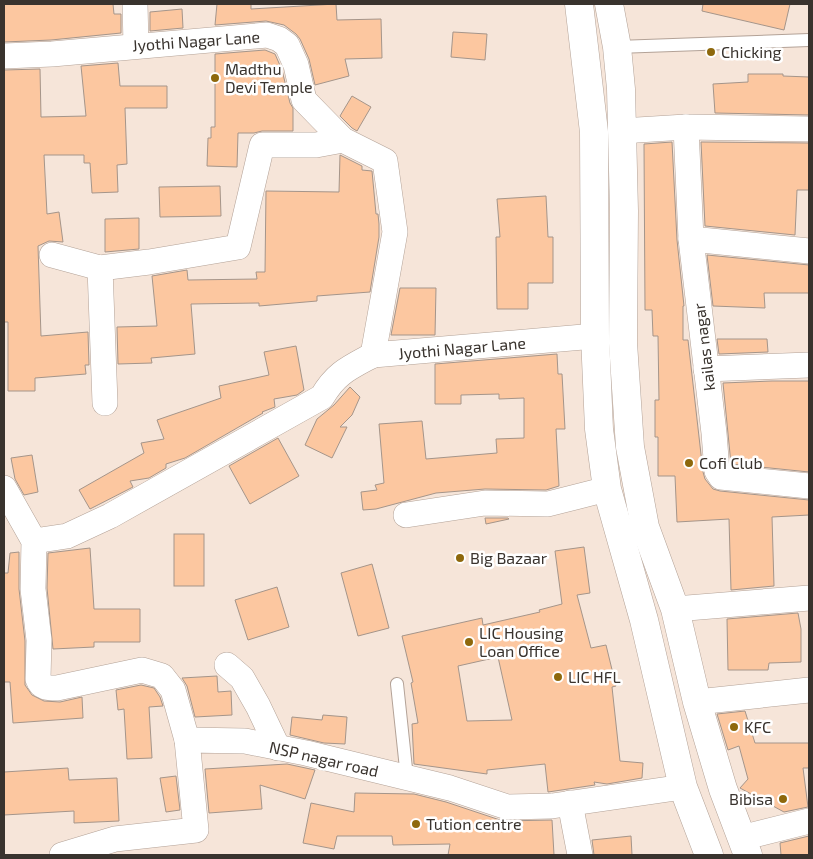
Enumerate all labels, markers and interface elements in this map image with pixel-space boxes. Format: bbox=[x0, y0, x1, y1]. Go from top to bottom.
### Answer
street label: Jyothi Nagar Lane bbox=[131, 27, 261, 54]
place label: Chicking bbox=[721, 42, 782, 61]
marker: Chicking bbox=[705, 46, 717, 58]
place label: Madthu Devi Temple bbox=[225, 59, 313, 96]
marker: Madthu Devi Temple bbox=[209, 72, 221, 84]
street label: kailas nagar bbox=[689, 302, 718, 392]
street label: Jyothi Nagar Lane bbox=[397, 332, 527, 363]
place label: Cofi Club bbox=[699, 453, 763, 472]
marker: Cofi Club bbox=[683, 457, 695, 469]
place label: Big Bazaar bbox=[470, 548, 548, 567]
marker: Big Bazaar bbox=[454, 552, 466, 564]
place label: LIC Housing Loan Office bbox=[479, 623, 563, 660]
marker: LIC Housing Loan Office bbox=[463, 636, 475, 648]
place label: LIC HFL bbox=[568, 667, 621, 686]
marker: LIC HFL bbox=[552, 671, 564, 683]
place label: KFC bbox=[744, 717, 771, 736]
marker: KFC bbox=[728, 721, 740, 733]
street label: NSP nagar road bbox=[268, 737, 381, 780]
place label: Bibisa bbox=[729, 789, 773, 808]
marker: Bibisa bbox=[777, 793, 789, 805]
place label: Tution centre bbox=[426, 814, 522, 833]
marker: Tution centre bbox=[410, 818, 422, 830]

